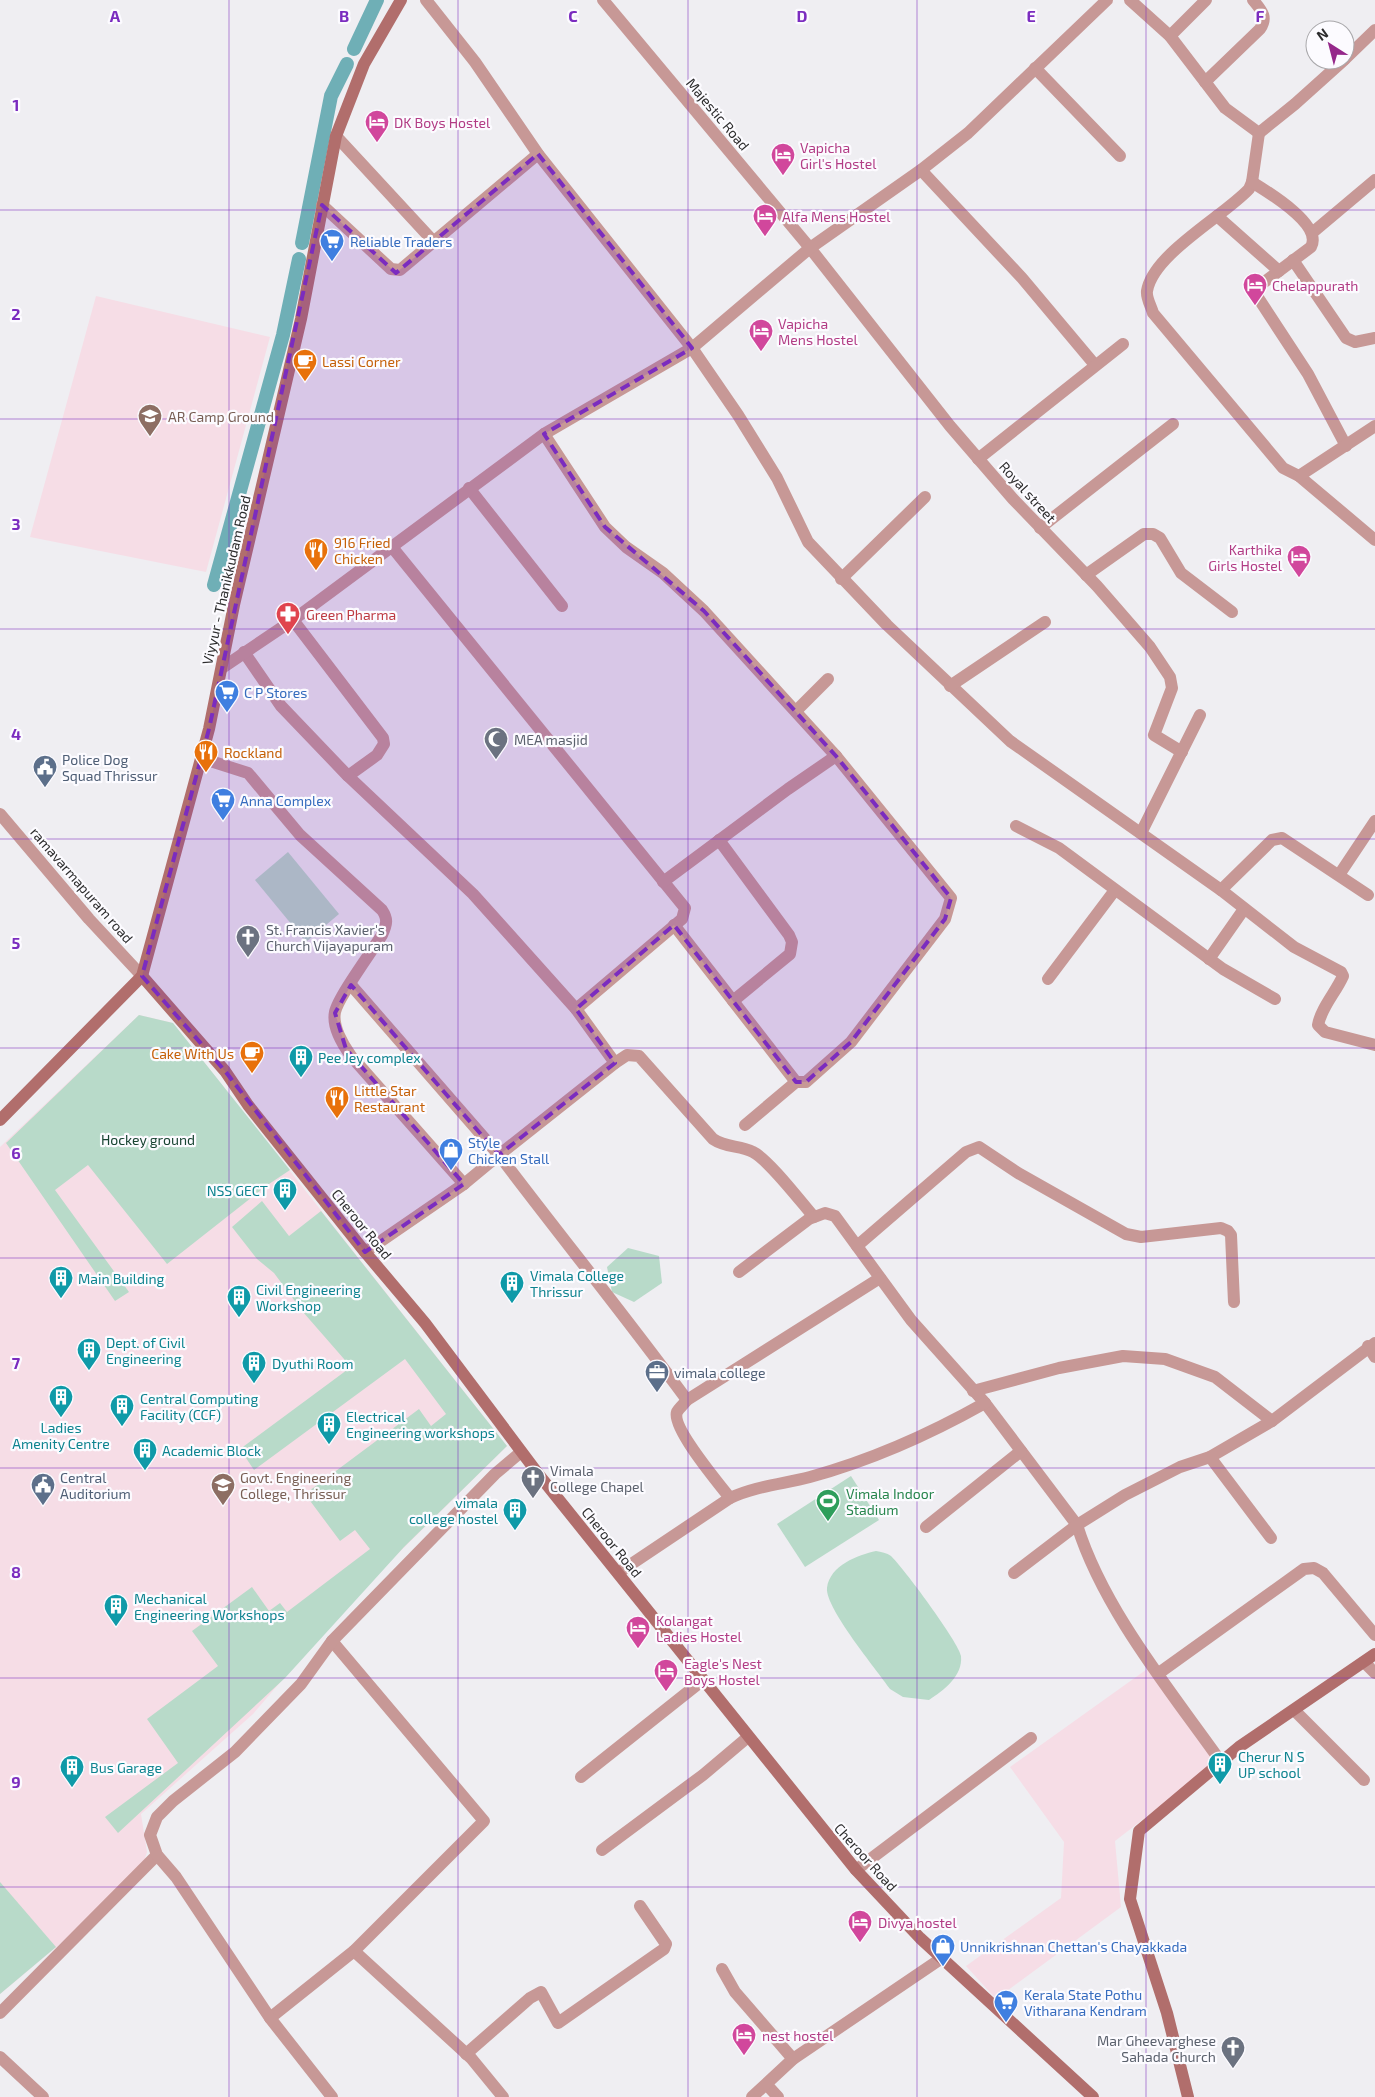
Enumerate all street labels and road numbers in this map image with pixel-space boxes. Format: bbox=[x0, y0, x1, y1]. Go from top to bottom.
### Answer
street label: Majestic Road bbox=[683, 74, 753, 154]
street label: Royal street bbox=[996, 458, 1060, 526]
street label: Viyyur - Thanikkudam Road bbox=[198, 494, 254, 666]
street label: ramavarmapuram road bbox=[27, 824, 137, 946]
street label: Cheroor Road bbox=[328, 1185, 396, 1263]
street label: Cheroor Road bbox=[578, 1503, 646, 1581]
street label: Cheroor Road bbox=[831, 1819, 901, 1895]

